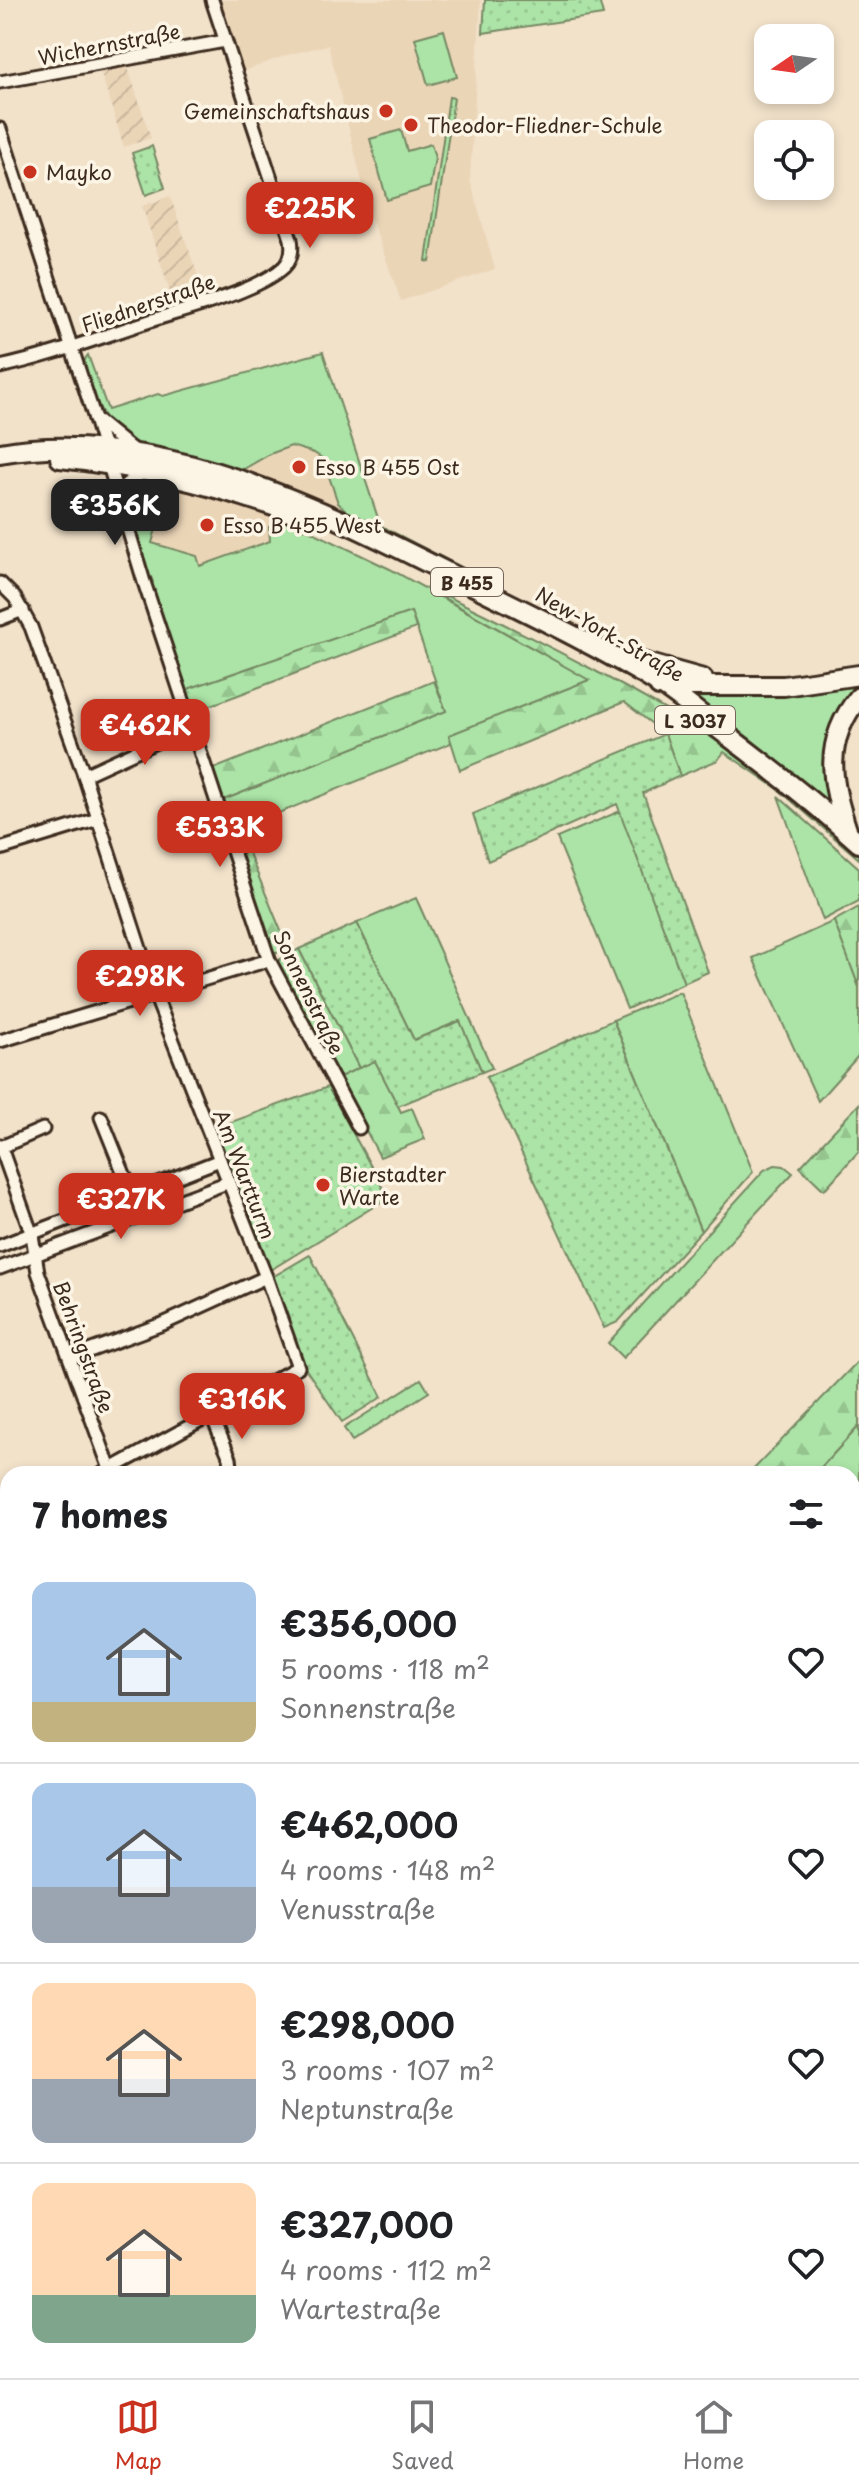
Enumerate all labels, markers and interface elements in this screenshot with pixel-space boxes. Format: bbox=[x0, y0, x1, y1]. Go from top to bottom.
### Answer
street label: Wichernstraße bbox=[35, 16, 183, 72]
north arrow bbox=[754, 24, 834, 104]
map controls bbox=[754, 24, 834, 200]
place label: Gemeinschaftshaus bbox=[184, 96, 370, 126]
marker: Gemeinschaftshaus bbox=[377, 102, 395, 120]
place label: Theodor-Fliedner-Schule bbox=[427, 110, 662, 140]
marker: Theodor-Fliedner-Schule bbox=[402, 116, 420, 134]
button: locate bbox=[754, 120, 834, 200]
place label: Mayko bbox=[46, 157, 112, 187]
marker: Mayko bbox=[21, 163, 39, 181]
pin: €225K bbox=[254, 182, 366, 250]
text: €225K bbox=[264, 188, 356, 227]
street label: Fliednerstraße bbox=[77, 266, 219, 340]
place label: Esso B 455 Ost bbox=[315, 452, 460, 482]
marker: Esso B 455 Ost bbox=[290, 458, 308, 476]
pin: €356K bbox=[59, 479, 171, 547]
text: €356K bbox=[69, 485, 161, 524]
place label: Esso B 455 West bbox=[223, 510, 381, 540]
marker: Esso B 455 West bbox=[198, 516, 216, 534]
road number: B 455 bbox=[431, 568, 503, 596]
street label: New-York-Straße bbox=[530, 579, 690, 689]
pin: €462K bbox=[89, 699, 201, 767]
text: €462K bbox=[99, 705, 191, 744]
road number: L 3037 bbox=[655, 706, 735, 734]
pin: €533K bbox=[164, 801, 276, 869]
text: €533K bbox=[175, 807, 265, 846]
street label: Sonnenstraße bbox=[266, 925, 352, 1059]
pin: €298K bbox=[84, 950, 196, 1018]
text: €298K bbox=[95, 956, 185, 995]
street label: Am Wartturm bbox=[207, 1105, 283, 1243]
place label: Bierstadter Warte bbox=[339, 1159, 447, 1212]
pin: €327K bbox=[65, 1173, 177, 1241]
marker: Bierstadter Warte bbox=[314, 1176, 332, 1194]
text: €327K bbox=[77, 1179, 165, 1218]
street label: Behringstraße bbox=[46, 1277, 122, 1417]
pin: €316K bbox=[186, 1373, 298, 1441]
text: €316K bbox=[198, 1379, 286, 1418]
text: 7 homes bbox=[32, 1488, 168, 1540]
icon: filters bbox=[784, 1492, 828, 1536]
text: €356,000 bbox=[280, 1597, 457, 1649]
icon: home bbox=[96, 1614, 192, 1710]
icon: heart bbox=[784, 1640, 828, 1684]
text: 5 rooms · 118 m² bbox=[280, 1649, 490, 1688]
text: Sonnenstraße bbox=[280, 1688, 456, 1727]
text: €462,000 bbox=[280, 1798, 458, 1850]
icon: home bbox=[96, 1815, 192, 1911]
icon: heart bbox=[784, 1841, 828, 1885]
text: 4 rooms · 148 m² bbox=[280, 1850, 495, 1889]
text: Venusstraße bbox=[280, 1889, 435, 1928]
text: €298,000 bbox=[280, 1998, 455, 2050]
icon: home bbox=[96, 2015, 192, 2111]
icon: heart bbox=[784, 2041, 828, 2085]
text: 3 rooms · 107 m² bbox=[280, 2050, 495, 2089]
text: Neptunstraße bbox=[280, 2089, 454, 2128]
text: €327,000 bbox=[280, 2198, 454, 2250]
icon: home bbox=[96, 2215, 192, 2311]
icon: heart bbox=[784, 2241, 828, 2285]
text: 4 rooms · 112 m² bbox=[280, 2250, 492, 2289]
text: Wartestraße bbox=[280, 2289, 441, 2328]
tab: Map bbox=[115, 2395, 162, 2476]
tab: Saved bbox=[391, 2395, 454, 2476]
tab: Home bbox=[683, 2395, 744, 2476]

